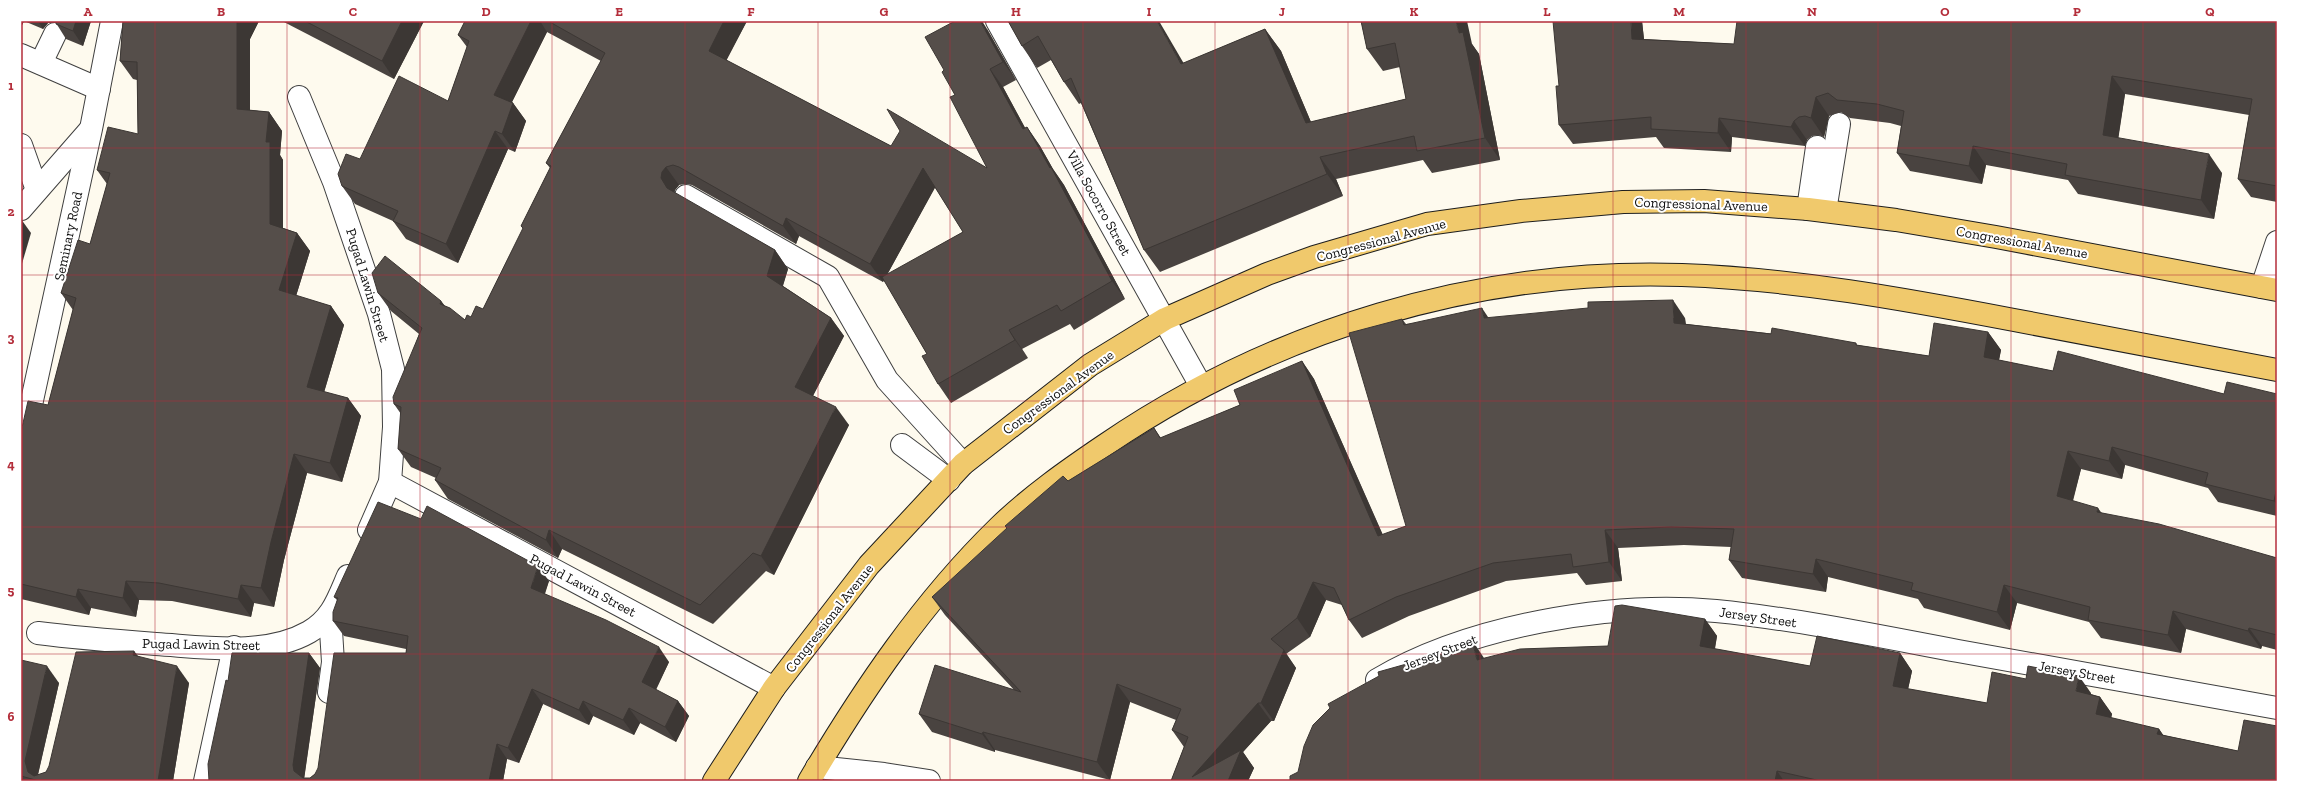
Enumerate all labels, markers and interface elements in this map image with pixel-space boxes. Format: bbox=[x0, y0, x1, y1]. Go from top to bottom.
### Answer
text: A bbox=[84, 4, 93, 19]
text: B bbox=[217, 4, 225, 19]
text: C bbox=[349, 4, 357, 19]
text: D bbox=[481, 4, 491, 19]
text: E bbox=[615, 4, 623, 19]
text: F bbox=[747, 4, 755, 19]
text: G bbox=[880, 4, 889, 19]
text: H bbox=[1011, 4, 1021, 19]
text: I bbox=[1147, 4, 1152, 19]
text: J bbox=[1279, 4, 1285, 19]
text: K bbox=[1410, 4, 1419, 19]
text: L bbox=[1543, 4, 1551, 19]
text: M bbox=[1673, 4, 1685, 19]
text: N bbox=[1807, 4, 1817, 19]
text: O bbox=[1940, 4, 1950, 19]
text: P bbox=[2073, 4, 2081, 19]
text: Q bbox=[2205, 4, 2215, 19]
text: 1 bbox=[8, 78, 14, 93]
street label: Villa Socorro Street bbox=[1062, 147, 1135, 259]
street label: Seminary Road bbox=[51, 190, 86, 282]
street label: Congressional Avenue bbox=[1634, 194, 1768, 215]
text: 2 bbox=[8, 204, 15, 219]
street label: Congressional Avenue bbox=[1315, 215, 1448, 266]
street label: Congressional Avenue bbox=[1955, 223, 2089, 263]
street label: Pugad Lawin Street bbox=[342, 226, 393, 345]
text: 3 bbox=[8, 330, 15, 345]
street label: Congressional Avenue bbox=[999, 346, 1118, 438]
text: 4 bbox=[7, 457, 15, 472]
street label: Pugad Lawin Street bbox=[527, 550, 640, 621]
street label: Congressional Avenue bbox=[782, 560, 877, 676]
text: 5 bbox=[8, 583, 15, 598]
street label: Jersey Street bbox=[1718, 604, 1798, 631]
street label: Jersey Street bbox=[1401, 630, 1480, 674]
street label: Pugad Lawin Street bbox=[142, 635, 261, 654]
street label: Jersey Street bbox=[2037, 657, 2118, 688]
text: 6 bbox=[8, 709, 15, 724]

